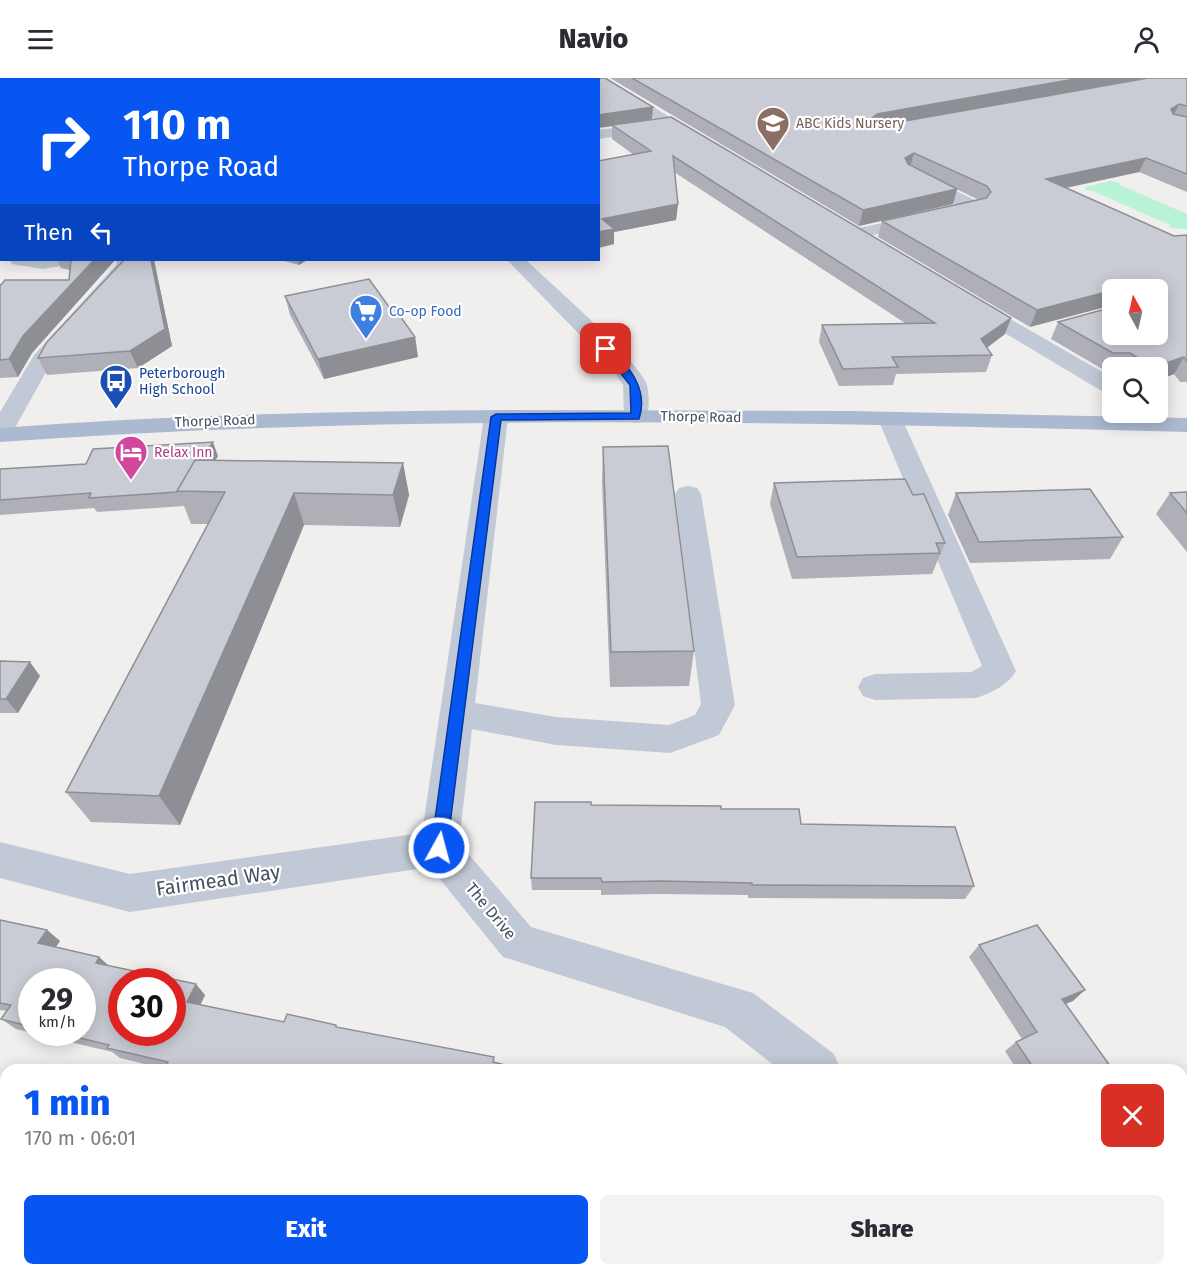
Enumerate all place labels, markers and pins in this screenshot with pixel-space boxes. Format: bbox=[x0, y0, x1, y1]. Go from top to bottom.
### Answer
school or university icon: ABC Kids Nursery bbox=[755, 105, 791, 152]
place label: ABC Kids Nursery bbox=[796, 115, 904, 132]
supermarket icon: Co-op Food bbox=[348, 293, 384, 340]
place label: Co-op Food bbox=[389, 303, 462, 320]
pin bbox=[580, 323, 631, 374]
bus stop icon: Peterborough High School bbox=[98, 363, 134, 410]
place label: Peterborough High School bbox=[139, 365, 226, 398]
hotel icon: Relax Inn bbox=[113, 434, 149, 481]
place label: Relax Inn bbox=[154, 444, 213, 461]

